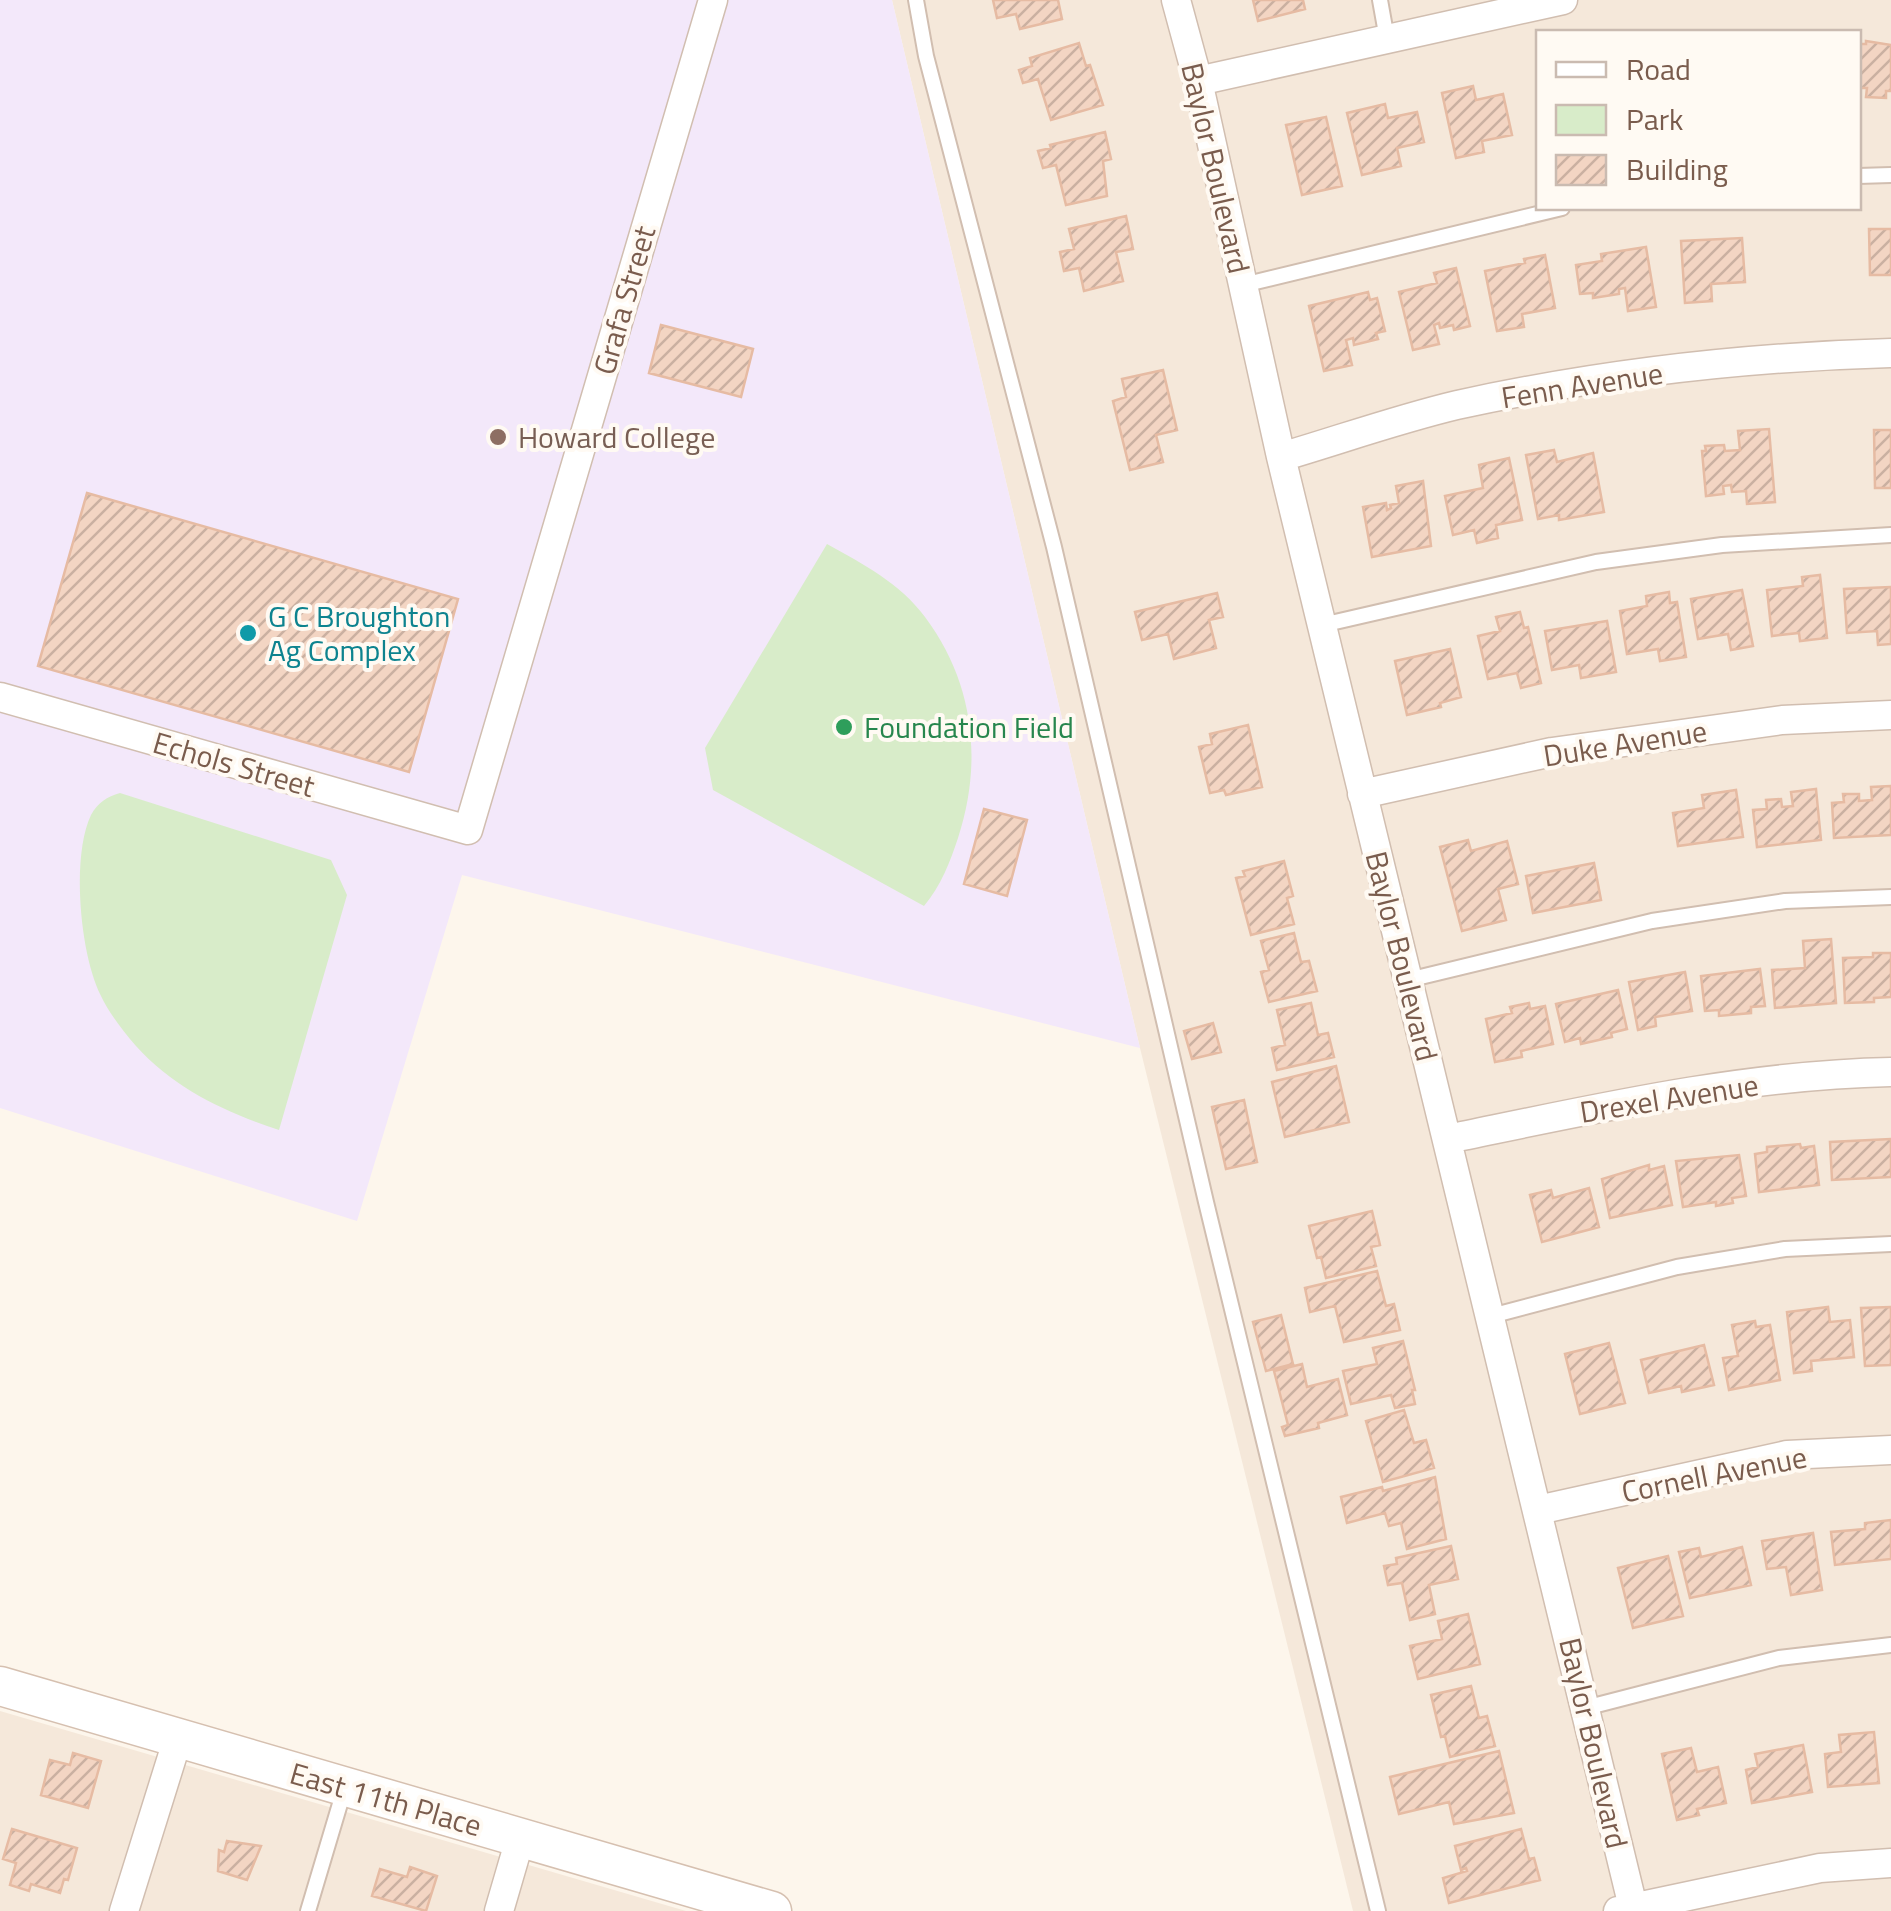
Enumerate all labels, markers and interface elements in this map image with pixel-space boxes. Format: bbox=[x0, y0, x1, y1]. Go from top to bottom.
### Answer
legend bbox=[1536, 30, 1861, 210]
text: Road bbox=[1626, 46, 1691, 92]
street label: Baylor Boulevard bbox=[1169, 58, 1263, 278]
text: Park bbox=[1626, 96, 1683, 142]
text: Building bbox=[1626, 146, 1728, 192]
street label: Grafa Street bbox=[581, 220, 667, 380]
street label: Fenn Avenue bbox=[1498, 350, 1666, 420]
place label: Howard College bbox=[518, 414, 715, 460]
marker: Howard College bbox=[487, 426, 509, 448]
place label: G C Broughton Ag Complex bbox=[268, 593, 450, 673]
marker: G C Broughton Ag Complex bbox=[237, 622, 259, 644]
place label: Foundation Field bbox=[864, 704, 1074, 750]
street label: Duke Avenue bbox=[1540, 707, 1710, 779]
marker: Foundation Field bbox=[833, 716, 855, 738]
street label: Echols Street bbox=[148, 719, 321, 809]
street label: Baylor Boulevard bbox=[1354, 846, 1450, 1066]
street label: Drexel Avenue bbox=[1576, 1061, 1762, 1135]
street label: Cornell Avenue bbox=[1617, 1434, 1811, 1514]
street label: Baylor Boulevard bbox=[1547, 1633, 1641, 1853]
street label: East 11th Place bbox=[285, 1750, 487, 1848]

